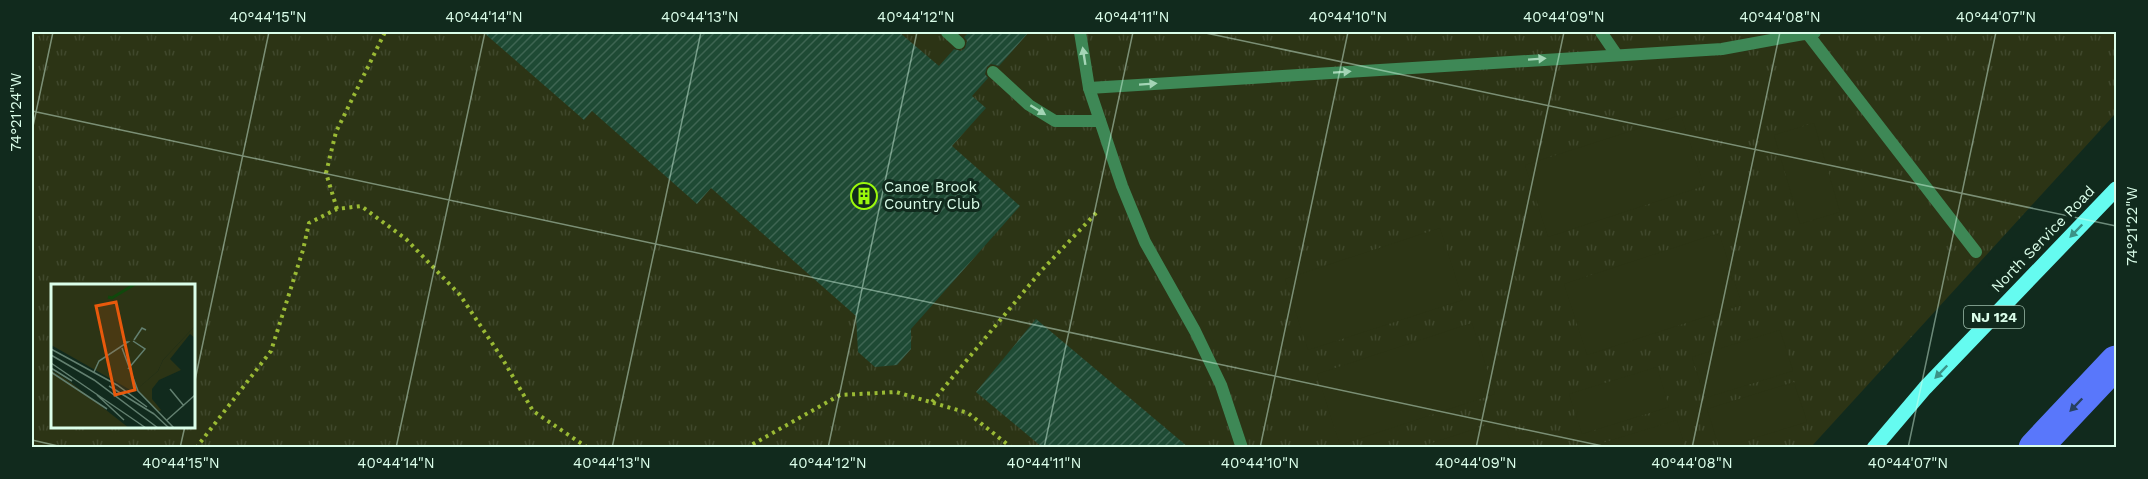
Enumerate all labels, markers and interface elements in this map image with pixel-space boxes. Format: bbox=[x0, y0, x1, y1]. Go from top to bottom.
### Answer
text: 40°44'15"N bbox=[229, 8, 307, 26]
text: 40°44'14"N bbox=[445, 8, 523, 26]
text: 40°44'13"N bbox=[661, 8, 739, 26]
text: 40°44'12"N bbox=[877, 8, 955, 26]
text: 40°44'11"N bbox=[1095, 8, 1169, 26]
text: 40°44'10"N bbox=[1309, 8, 1387, 26]
text: 40°44'09"N bbox=[1523, 8, 1605, 26]
text: 40°44'08"N bbox=[1739, 8, 1821, 26]
text: 40°44'07"N bbox=[1956, 8, 2036, 26]
one-way arrow bbox=[1080, 46, 1089, 65]
one-way arrow bbox=[1527, 54, 1546, 64]
one-way arrow bbox=[1333, 67, 1352, 76]
text: 74°21'24"W bbox=[7, 73, 25, 151]
one-way arrow bbox=[1138, 80, 1157, 89]
one-way arrow bbox=[1029, 105, 1046, 116]
place label: Canoe Brook Country Club bbox=[884, 178, 980, 213]
building icon: Canoe Brook Country Club bbox=[849, 181, 879, 211]
street label: North Service Road bbox=[1987, 182, 2099, 296]
text: 74°21'22"W bbox=[2123, 186, 2141, 266]
one-way arrow bbox=[2069, 223, 2083, 238]
inset map bbox=[51, 284, 195, 428]
road number: NJ 124 bbox=[1964, 306, 2024, 328]
one-way arrow bbox=[1934, 364, 1948, 379]
one-way arrow bbox=[2069, 397, 2083, 412]
text: 40°44'15"N bbox=[142, 454, 220, 472]
text: 40°44'14"N bbox=[357, 454, 435, 472]
text: 40°44'13"N bbox=[573, 454, 651, 472]
text: 40°44'12"N bbox=[789, 454, 867, 472]
text: 40°44'11"N bbox=[1007, 454, 1081, 472]
text: 40°44'10"N bbox=[1221, 454, 1299, 472]
text: 40°44'09"N bbox=[1435, 454, 1517, 472]
text: 40°44'08"N bbox=[1651, 454, 1733, 472]
text: 40°44'07"N bbox=[1868, 454, 1948, 472]

